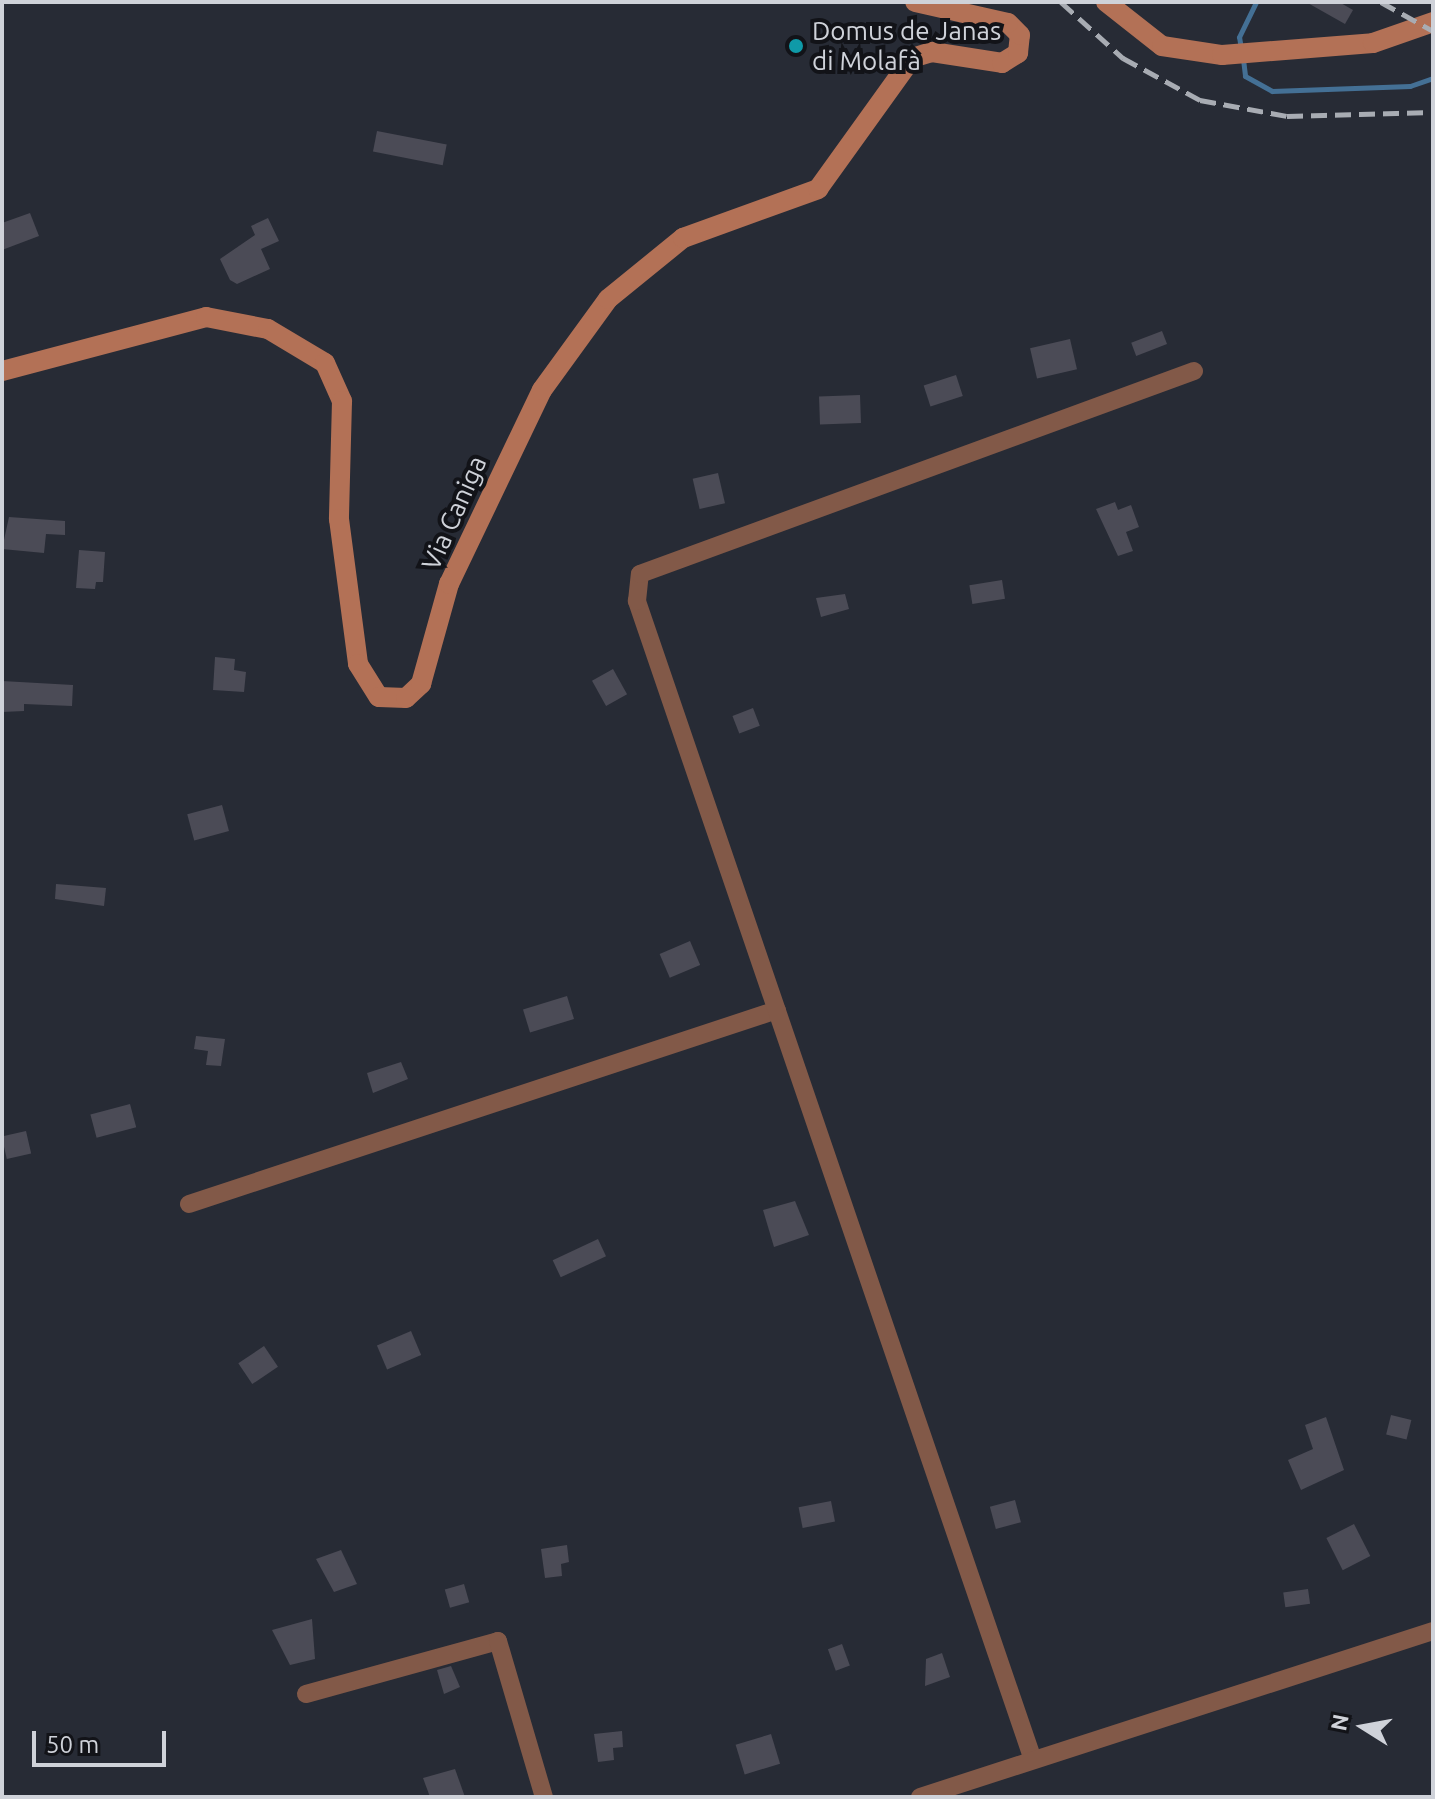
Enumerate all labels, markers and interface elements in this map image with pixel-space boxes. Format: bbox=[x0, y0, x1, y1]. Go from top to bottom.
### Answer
place label: Domus de Janas di Molafà bbox=[812, 15, 1001, 76]
marker: Domus de Janas di Molafà bbox=[787, 37, 805, 55]
street label: Via Caniga bbox=[415, 451, 493, 575]
north arrow bbox=[1323, 1687, 1403, 1767]
text: N bbox=[1325, 1712, 1353, 1733]
scale bar bbox=[36, 1715, 170, 1765]
text: 50 m bbox=[46, 1731, 99, 1758]

